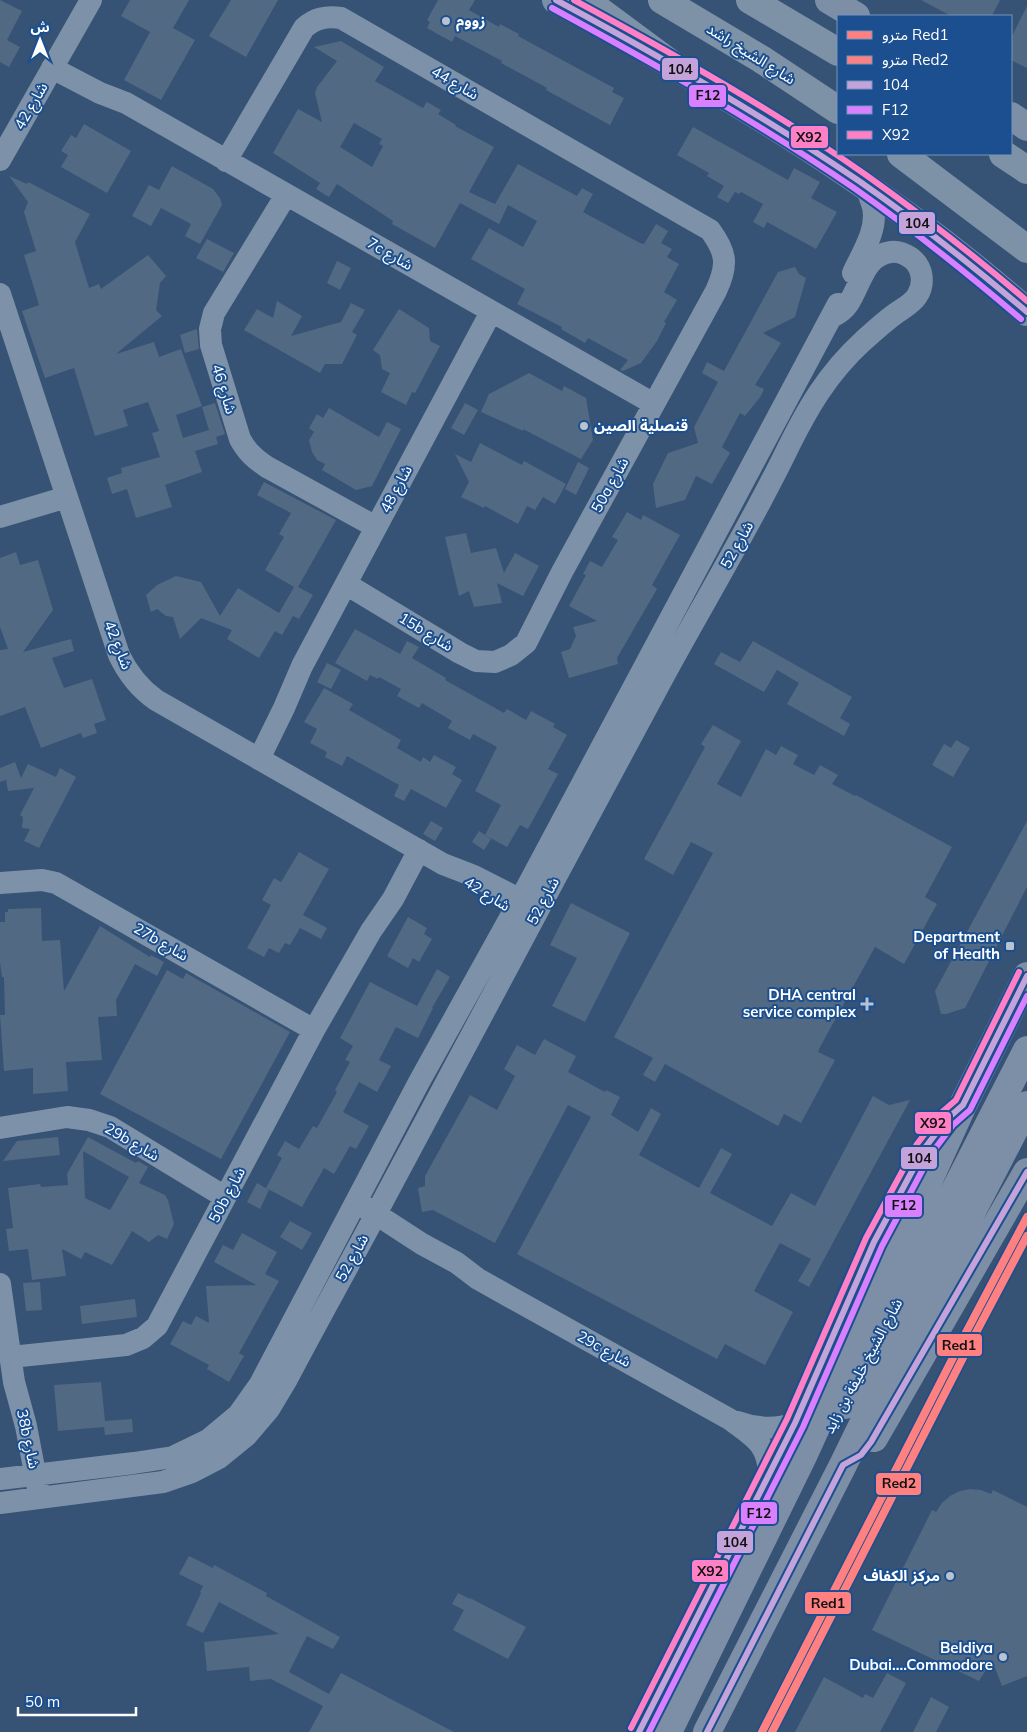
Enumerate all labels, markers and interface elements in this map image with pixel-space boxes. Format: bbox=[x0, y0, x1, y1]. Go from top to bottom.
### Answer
place label: زووم bbox=[456, 11, 485, 32]
north arrow bbox=[15, 15, 65, 65]
marker: زووم bbox=[440, 15, 452, 27]
legend bbox=[837, 15, 1012, 155]
text: ش bbox=[30, 18, 50, 36]
street label: شارع الشيخ راشد bbox=[702, 19, 799, 91]
text: مترو Red1 bbox=[882, 25, 948, 44]
text: مترو Red2 bbox=[882, 50, 948, 69]
line badge: 104 bbox=[661, 57, 699, 81]
text: 104 bbox=[667, 60, 693, 78]
street label: شارع 44 bbox=[427, 62, 482, 106]
text: 104 bbox=[882, 75, 909, 94]
street label: شارع 42 bbox=[10, 79, 54, 134]
line badge: F12 bbox=[688, 84, 727, 108]
text: F12 bbox=[696, 86, 720, 104]
text: F12 bbox=[882, 100, 908, 119]
line badge: X92 bbox=[790, 125, 829, 149]
text: X92 bbox=[882, 125, 910, 144]
text: X92 bbox=[795, 128, 822, 146]
line badge: 104 bbox=[898, 211, 936, 235]
text: 104 bbox=[904, 214, 930, 232]
street label: 7c شارع bbox=[363, 233, 417, 277]
street label: شارع 46 bbox=[205, 362, 241, 417]
place label: قنصلية الصين bbox=[594, 416, 688, 435]
marker: قنصلية الصين bbox=[578, 420, 590, 432]
street label: 50a شارع bbox=[587, 454, 635, 517]
street label: شارع 48 bbox=[375, 462, 419, 517]
street label: شارع 52 bbox=[716, 518, 760, 573]
street label: 15b شارع bbox=[394, 608, 457, 658]
street label: شارع 42 bbox=[97, 618, 137, 673]
street label: شارع 42 bbox=[459, 872, 514, 918]
street label: شارع 52 bbox=[522, 874, 566, 929]
street label: 27b شارع bbox=[129, 918, 192, 968]
place label: Department of Health bbox=[913, 927, 1000, 963]
marker: Department of Health bbox=[1004, 940, 1016, 952]
place label: DHA central service complex bbox=[743, 985, 857, 1021]
marker: DHA central service complex bbox=[860, 997, 874, 1011]
line badge: X92 bbox=[914, 1111, 952, 1135]
text: X92 bbox=[919, 1114, 946, 1132]
street label: 29b شارع bbox=[100, 1118, 163, 1168]
line badge: 104 bbox=[900, 1146, 938, 1170]
text: 104 bbox=[906, 1149, 932, 1167]
street label: 50b شارع bbox=[204, 1164, 252, 1227]
line badge: F12 bbox=[884, 1194, 923, 1218]
text: F12 bbox=[892, 1196, 916, 1214]
street label: شارع 52 bbox=[331, 1231, 375, 1286]
street label: شارع الشيخ خليفة بن زايد bbox=[819, 1295, 909, 1438]
street label: 29c شارع bbox=[573, 1326, 635, 1374]
line badge: Red1 bbox=[936, 1333, 983, 1357]
text: Red1 bbox=[942, 1336, 976, 1354]
street label: 38b شارع bbox=[10, 1407, 44, 1471]
line badge: Red2 bbox=[875, 1472, 922, 1496]
text: Red2 bbox=[882, 1474, 916, 1492]
line badge: F12 bbox=[740, 1501, 778, 1525]
text: F12 bbox=[747, 1504, 771, 1522]
line badge: 104 bbox=[716, 1530, 754, 1554]
text: 104 bbox=[722, 1533, 748, 1551]
line badge: X92 bbox=[691, 1559, 729, 1583]
text: X92 bbox=[696, 1562, 723, 1580]
place label: مركز الكفاف bbox=[863, 1566, 940, 1585]
marker: مركز الكفاف bbox=[944, 1570, 956, 1582]
line badge: Red1 bbox=[804, 1591, 852, 1615]
text: Red1 bbox=[811, 1594, 845, 1612]
place label: Beldiya Dubai....Commodore bbox=[849, 1638, 993, 1674]
marker: Beldiya Dubai....Commodore bbox=[997, 1651, 1009, 1663]
scale bar bbox=[18, 1684, 135, 1716]
text: 50 m bbox=[25, 1692, 60, 1711]

